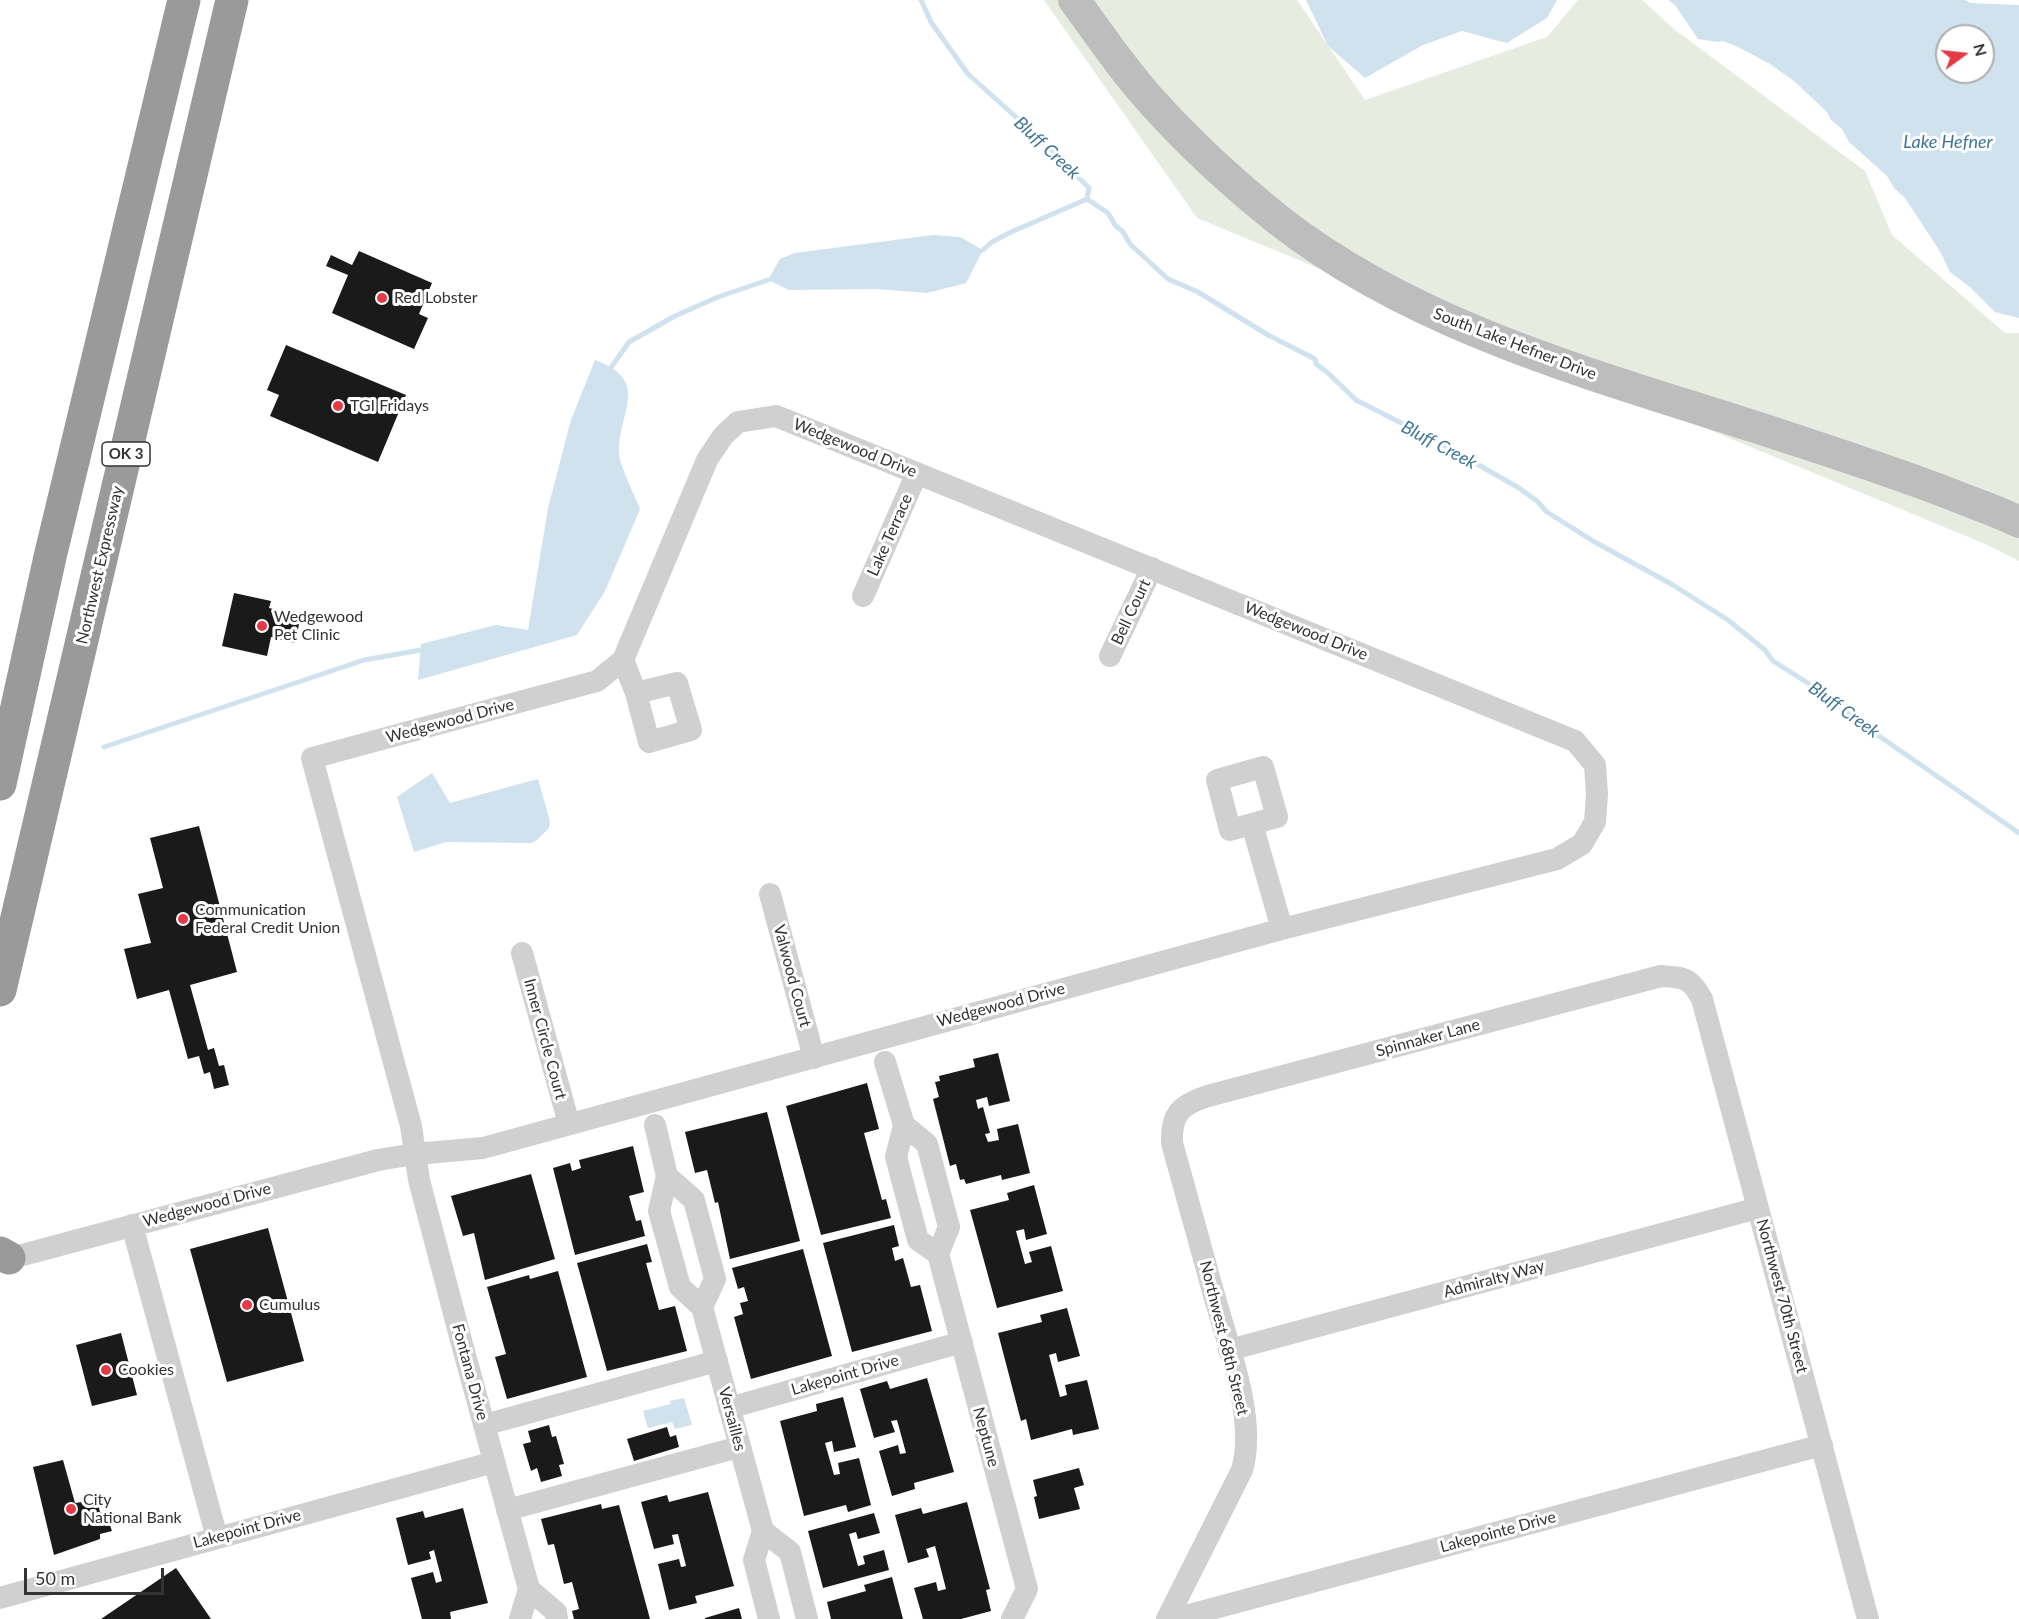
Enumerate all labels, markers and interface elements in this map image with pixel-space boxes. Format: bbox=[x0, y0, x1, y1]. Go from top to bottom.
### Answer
north arrow bbox=[1935, 24, 1995, 84]
text: N bbox=[1970, 41, 1992, 58]
water label: Bluff Creek bbox=[1010, 112, 1084, 184]
water label: Lake Hefner bbox=[1903, 131, 1993, 153]
place label: Red Lobster bbox=[394, 288, 478, 308]
marker: Red Lobster bbox=[375, 291, 389, 305]
street label: South Lake Hefner Drive bbox=[1431, 304, 1599, 384]
place label: TGI Fridays bbox=[350, 396, 429, 416]
marker: TGI Fridays bbox=[331, 399, 345, 413]
street label: Wedgewood Drive bbox=[790, 414, 920, 482]
water label: Bluff Creek bbox=[1398, 416, 1480, 474]
road number: OK 3 bbox=[102, 442, 150, 466]
street label: Northwest Expressway bbox=[72, 484, 128, 646]
street label: Lake Terrace bbox=[863, 491, 917, 579]
street label: Bell Court bbox=[1107, 576, 1155, 648]
street label: Wedgewood Drive bbox=[1241, 597, 1371, 665]
place label: Wedgewood Pet Clinic bbox=[274, 607, 363, 645]
marker: Wedgewood Pet Clinic bbox=[255, 619, 269, 633]
water label: Bluff Creek bbox=[1804, 677, 1884, 743]
street label: Wedgewood Drive bbox=[384, 695, 516, 747]
place label: Communication Federal Credit Union bbox=[195, 900, 340, 938]
marker: Communication Federal Credit Union bbox=[176, 912, 190, 926]
street label: Valwood Court bbox=[769, 923, 815, 1029]
street label: Inner Circle Court bbox=[520, 976, 570, 1102]
street label: Wedgewood Drive bbox=[935, 979, 1067, 1031]
street label: Spinnaker Lane bbox=[1374, 1015, 1482, 1061]
street label: Wedgewood Drive bbox=[141, 1179, 273, 1231]
street label: Northwest 70th Street bbox=[1752, 1217, 1812, 1375]
street label: Admiralty Way bbox=[1441, 1256, 1547, 1302]
street label: Northwest 68th Street bbox=[1196, 1259, 1252, 1417]
place label: Cumulus bbox=[259, 1295, 320, 1315]
marker: Cumulus bbox=[240, 1298, 254, 1312]
street label: Fontana Drive bbox=[448, 1322, 492, 1422]
street label: Lakepoint Drive bbox=[789, 1350, 901, 1400]
place label: Cookies bbox=[118, 1360, 174, 1380]
marker: Cookies bbox=[99, 1363, 113, 1377]
street label: Versailles bbox=[714, 1385, 750, 1453]
street label: Neptune bbox=[969, 1405, 1003, 1469]
place label: City National Bank bbox=[83, 1490, 182, 1528]
marker: City National Bank bbox=[64, 1502, 78, 1516]
street label: Lakepoint Drive bbox=[191, 1505, 303, 1553]
street label: Lakepointe Drive bbox=[1438, 1507, 1558, 1557]
scale bar bbox=[27, 1556, 166, 1594]
text: 50 m bbox=[35, 1567, 75, 1589]

